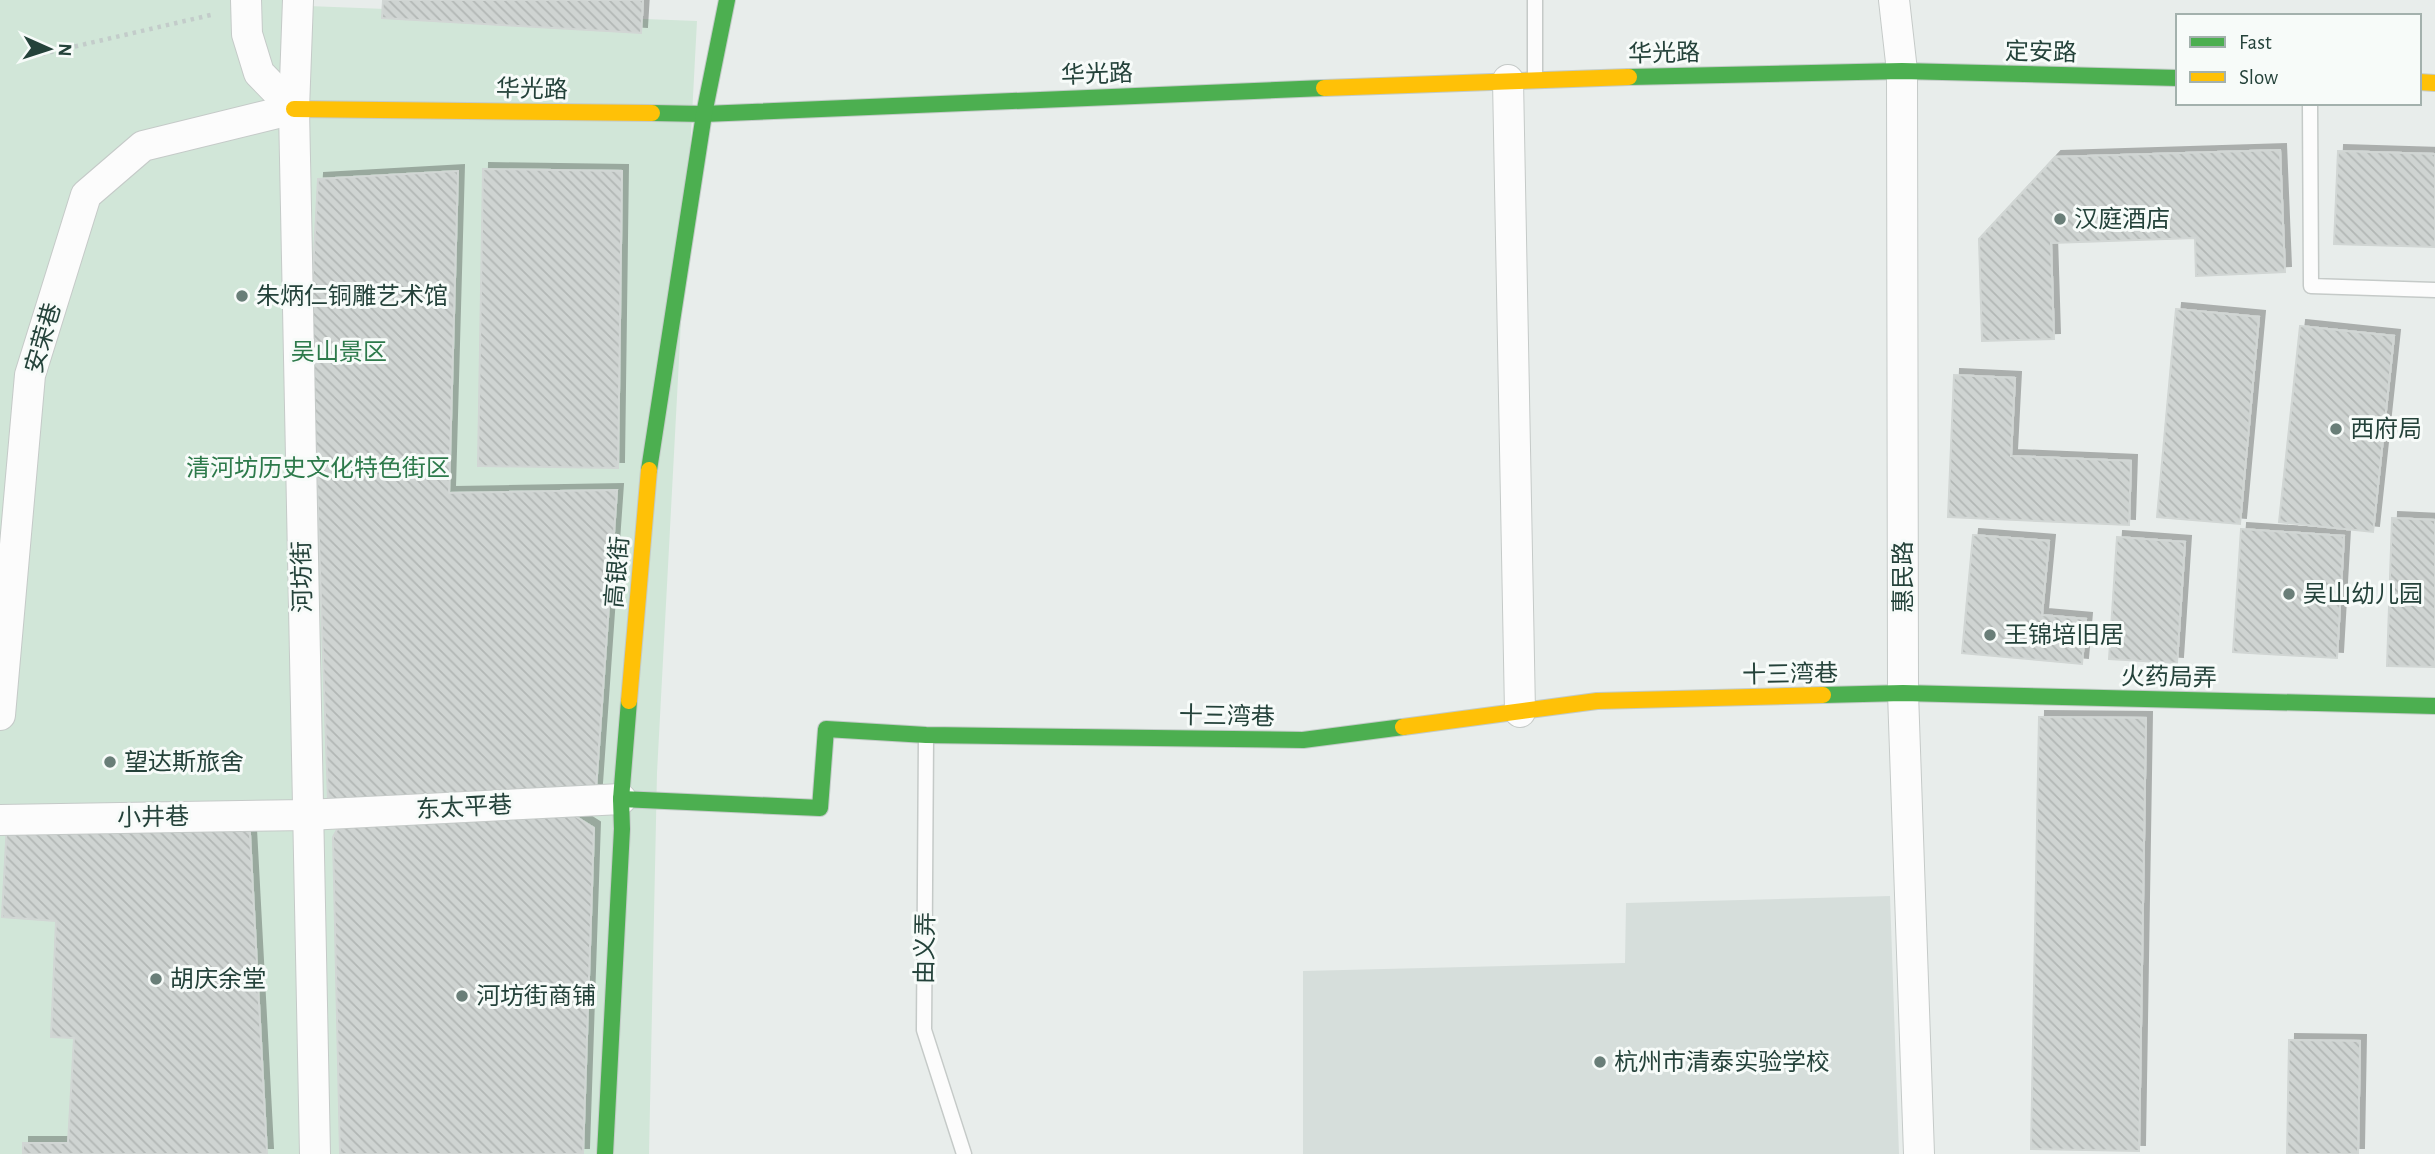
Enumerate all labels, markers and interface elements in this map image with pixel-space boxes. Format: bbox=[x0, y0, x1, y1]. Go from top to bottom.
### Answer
north arrow bbox=[14, 14, 84, 84]
legend bbox=[2176, 14, 2421, 105]
text: Fast bbox=[2239, 32, 2272, 53]
street label: 定安路 bbox=[2005, 38, 2077, 66]
street label: 华光路 bbox=[1628, 39, 1700, 67]
text: N bbox=[55, 43, 74, 57]
street label: 华光路 bbox=[1061, 60, 1133, 88]
text: Slow bbox=[2239, 67, 2278, 88]
street label: 华光路 bbox=[496, 75, 568, 103]
place label: 汉庭酒店 bbox=[2074, 206, 2170, 232]
marker: 汉庭酒店 bbox=[2052, 211, 2068, 227]
place label: 朱炳仁铜雕艺术馆 bbox=[256, 283, 448, 309]
marker: 朱炳仁铜雕艺术馆 bbox=[234, 288, 250, 304]
street label: 安荣巷 bbox=[21, 300, 65, 376]
park label: 吴山景区 bbox=[291, 340, 387, 365]
place label: 西府局 bbox=[2350, 416, 2422, 442]
marker: 西府局 bbox=[2328, 421, 2344, 437]
park label: 清河坊历史文化特色街区 bbox=[186, 455, 450, 481]
street label: 高银街 bbox=[601, 535, 633, 609]
street label: 河坊街 bbox=[288, 541, 316, 613]
street label: 惠民路 bbox=[1890, 541, 1916, 613]
place label: 吴山幼儿园 bbox=[2303, 581, 2423, 607]
marker: 吴山幼儿园 bbox=[2281, 586, 2297, 602]
place label: 王锦培旧居 bbox=[2004, 622, 2124, 648]
marker: 王锦培旧居 bbox=[1982, 627, 1998, 643]
street label: 十三湾巷 bbox=[1742, 660, 1838, 688]
street label: 火药局弄 bbox=[2121, 663, 2217, 691]
street label: 十三湾巷 bbox=[1179, 702, 1275, 730]
place label: 望达斯旅舍 bbox=[124, 749, 244, 775]
marker: 望达斯旅舍 bbox=[102, 754, 118, 770]
street label: 东太平巷 bbox=[415, 792, 513, 822]
street label: 小井巷 bbox=[117, 803, 189, 831]
street label: 由义弄 bbox=[911, 912, 939, 984]
place label: 胡庆余堂 bbox=[170, 966, 266, 992]
marker: 胡庆余堂 bbox=[148, 971, 164, 987]
place label: 河坊街商铺 bbox=[476, 983, 596, 1009]
marker: 河坊街商铺 bbox=[454, 988, 470, 1004]
place label: 杭州市清泰实验学校 bbox=[1614, 1049, 1830, 1075]
marker: 杭州市清泰实验学校 bbox=[1592, 1054, 1608, 1070]

